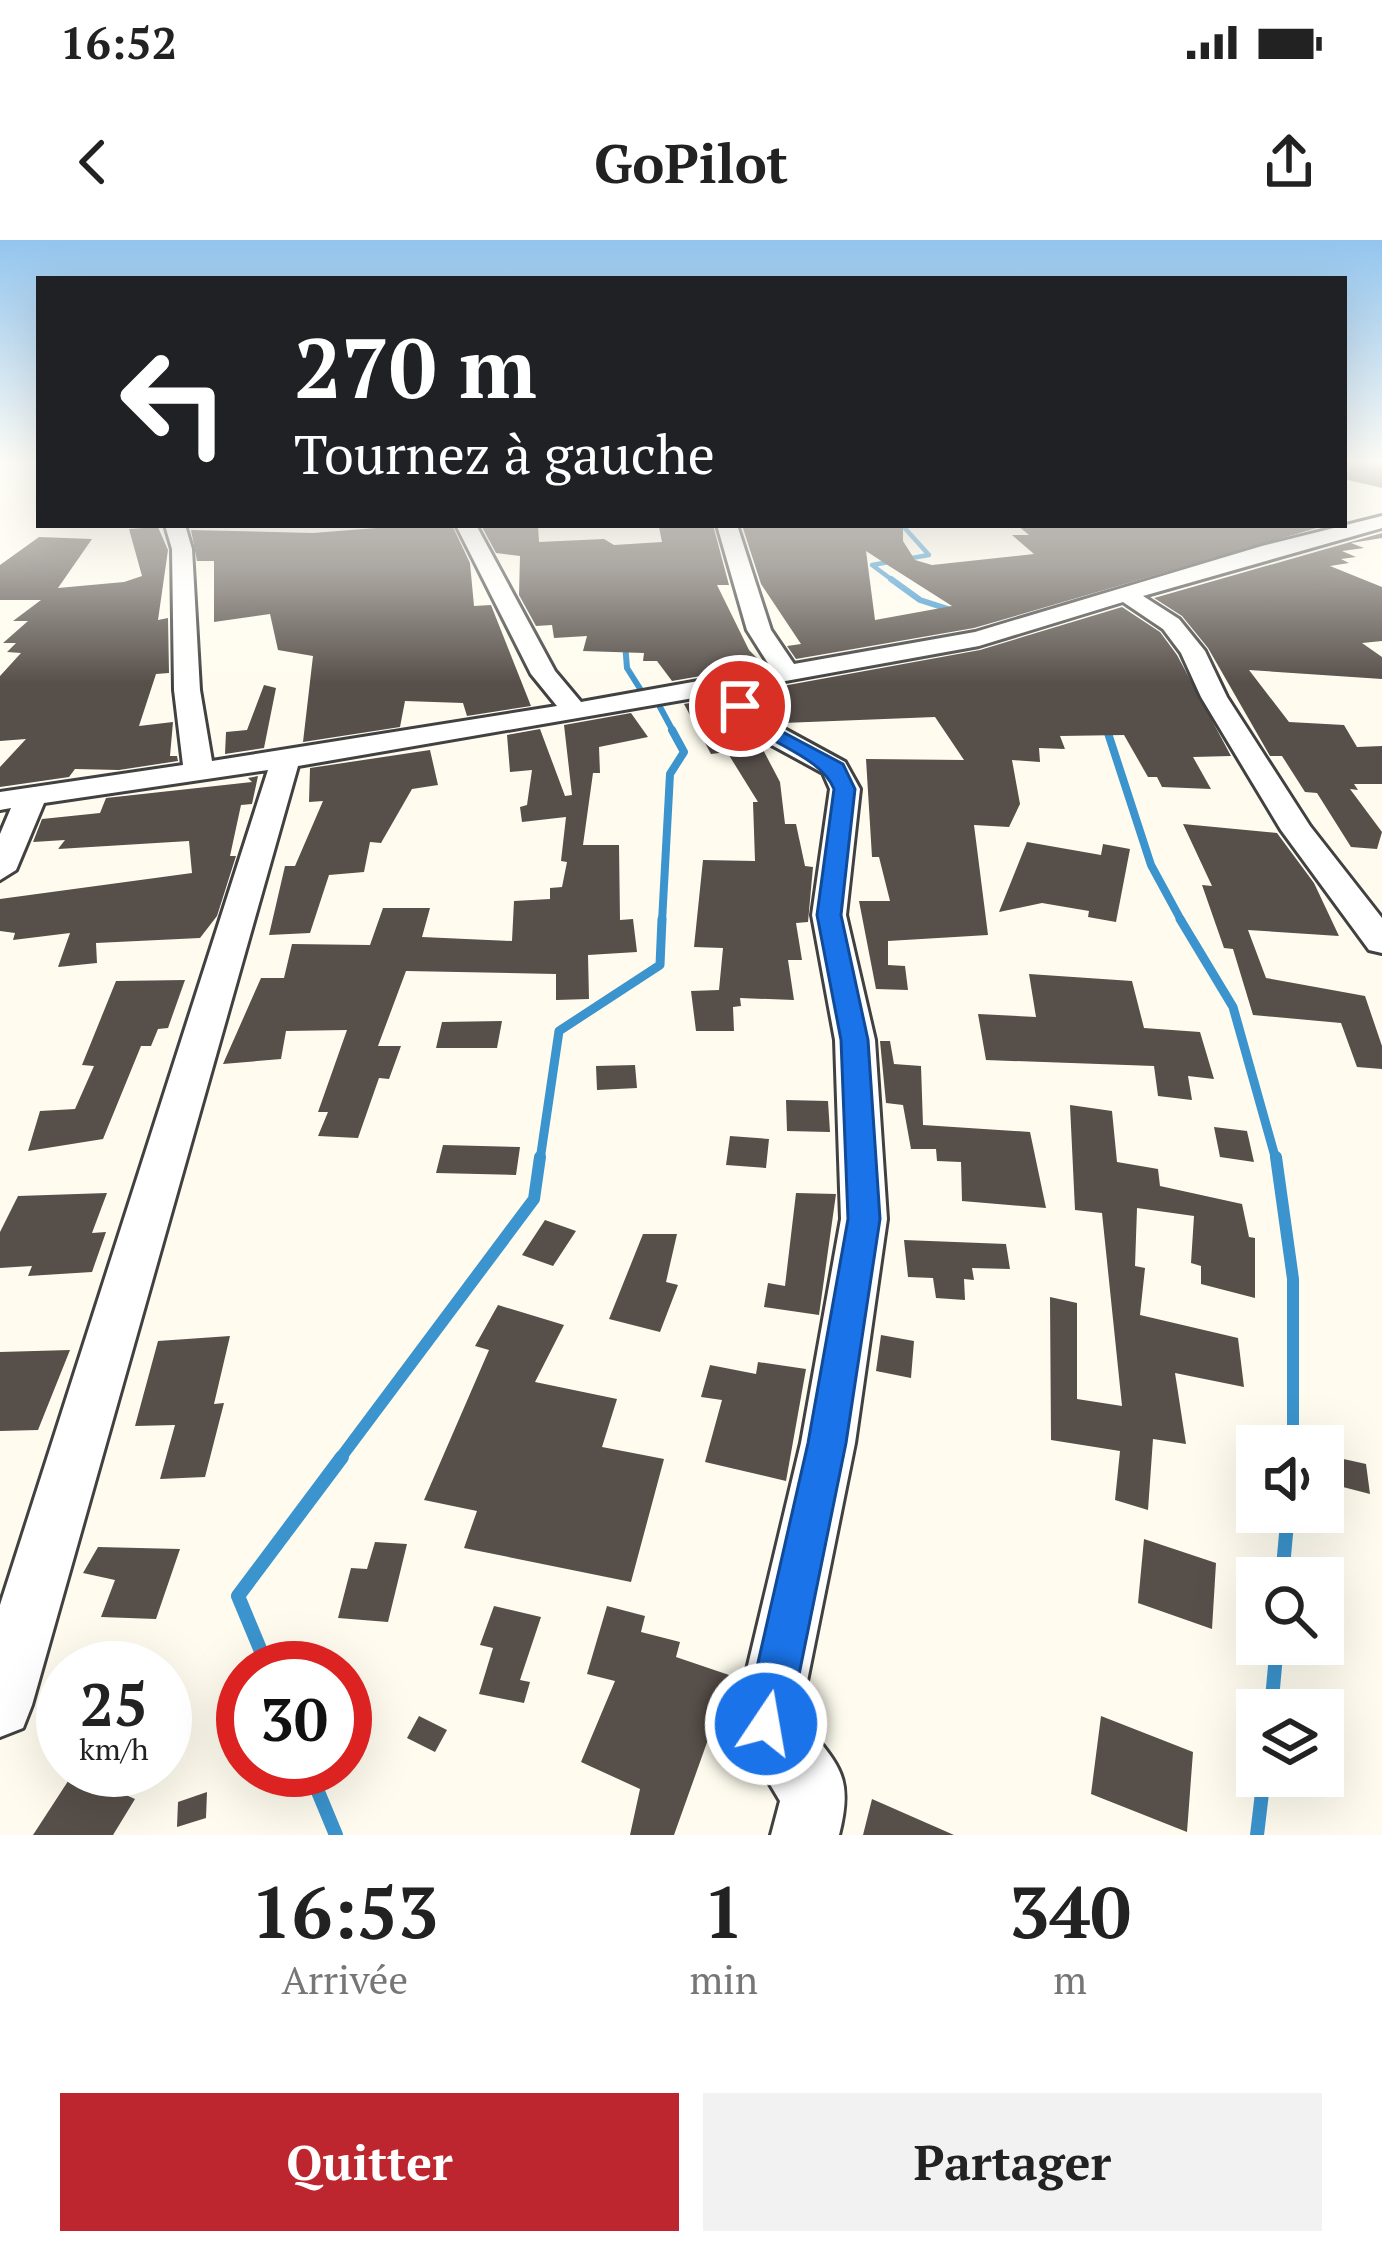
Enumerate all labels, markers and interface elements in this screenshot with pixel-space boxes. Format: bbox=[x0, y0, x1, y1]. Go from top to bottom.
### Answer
text: 16:52 bbox=[60, 12, 177, 72]
text: GoPilot bbox=[594, 127, 788, 198]
icon: back bbox=[60, 129, 126, 195]
icon: share bbox=[1256, 129, 1322, 195]
text: 270 m bbox=[294, 311, 537, 422]
icon: left bbox=[96, 324, 252, 480]
text: Tournez à gauche bbox=[294, 418, 715, 489]
pin bbox=[689, 655, 791, 757]
icon: arrive bbox=[707, 673, 773, 739]
map controls bbox=[1236, 1425, 1344, 1797]
button: sound bbox=[1236, 1425, 1344, 1533]
button: search bbox=[1236, 1557, 1344, 1665]
speed limit sign: 30 bbox=[216, 1641, 372, 1797]
position arrow bbox=[703, 1661, 829, 1787]
text: 25 bbox=[80, 1664, 148, 1743]
button: layers bbox=[1236, 1689, 1344, 1797]
text: km/h bbox=[79, 1729, 149, 1769]
text: 16:53 bbox=[251, 1863, 438, 1959]
text: 1 bbox=[703, 1863, 744, 1959]
text: 340 bbox=[1009, 1863, 1131, 1959]
text: Arrivée bbox=[281, 1953, 408, 2005]
text: min bbox=[689, 1953, 758, 2005]
text: m bbox=[1053, 1953, 1087, 2005]
button: Quitter bbox=[60, 2093, 679, 2231]
button: Partager bbox=[703, 2093, 1322, 2231]

